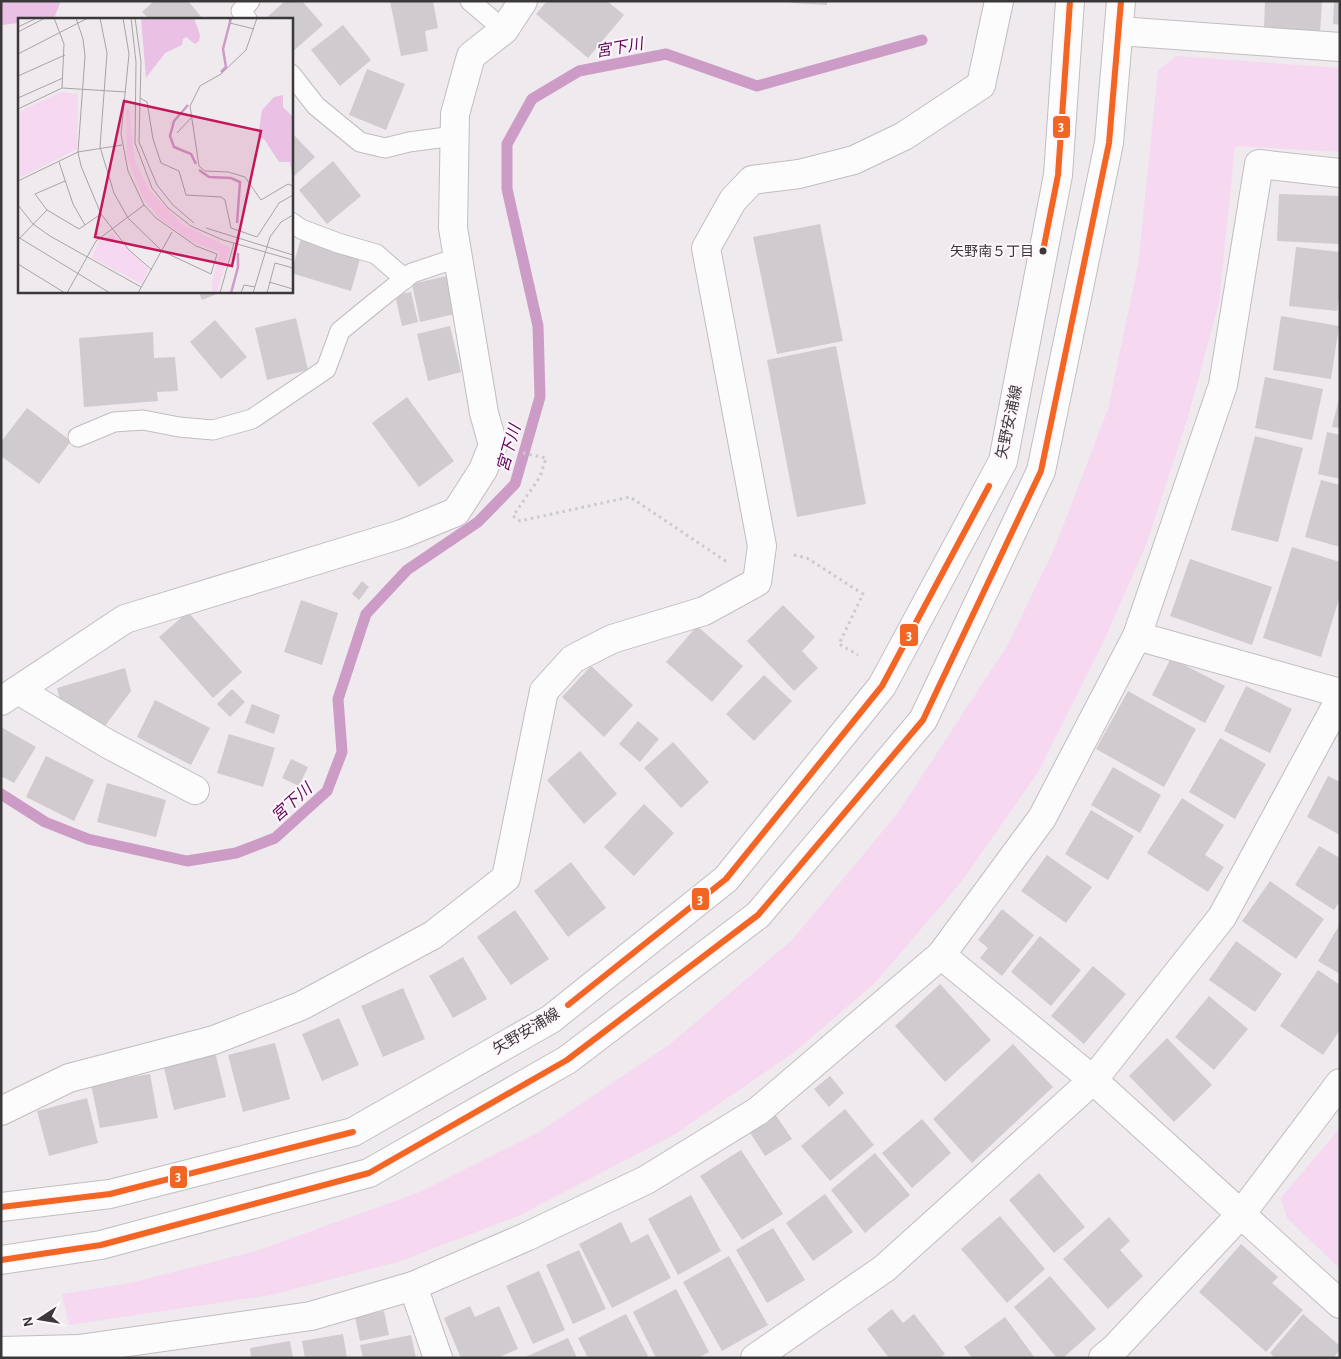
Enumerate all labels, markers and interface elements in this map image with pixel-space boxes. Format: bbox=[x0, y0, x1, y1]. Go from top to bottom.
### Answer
inset map bbox=[18, 18, 292, 292]
water label: 宮下川 bbox=[594, 35, 646, 60]
line badge: 3 bbox=[1052, 115, 1071, 139]
text: 3 bbox=[1058, 120, 1064, 134]
place label: 矢野南５丁目 bbox=[950, 244, 1034, 259]
marker: 矢野南５丁目 bbox=[1038, 246, 1048, 256]
street label: 矢野安浦線 bbox=[992, 383, 1025, 460]
water label: 宮下川 bbox=[494, 421, 524, 474]
line badge: 3 bbox=[899, 623, 919, 647]
text: 3 bbox=[906, 629, 912, 643]
water label: 宮下川 bbox=[268, 779, 316, 825]
line badge: 3 bbox=[691, 887, 710, 911]
text: 3 bbox=[697, 893, 703, 907]
street label: 矢野安浦線 bbox=[489, 1004, 562, 1057]
line badge: 3 bbox=[169, 1165, 188, 1189]
text: 3 bbox=[175, 1170, 181, 1184]
north arrow bbox=[15, 1294, 65, 1344]
text: N bbox=[20, 1315, 36, 1328]

